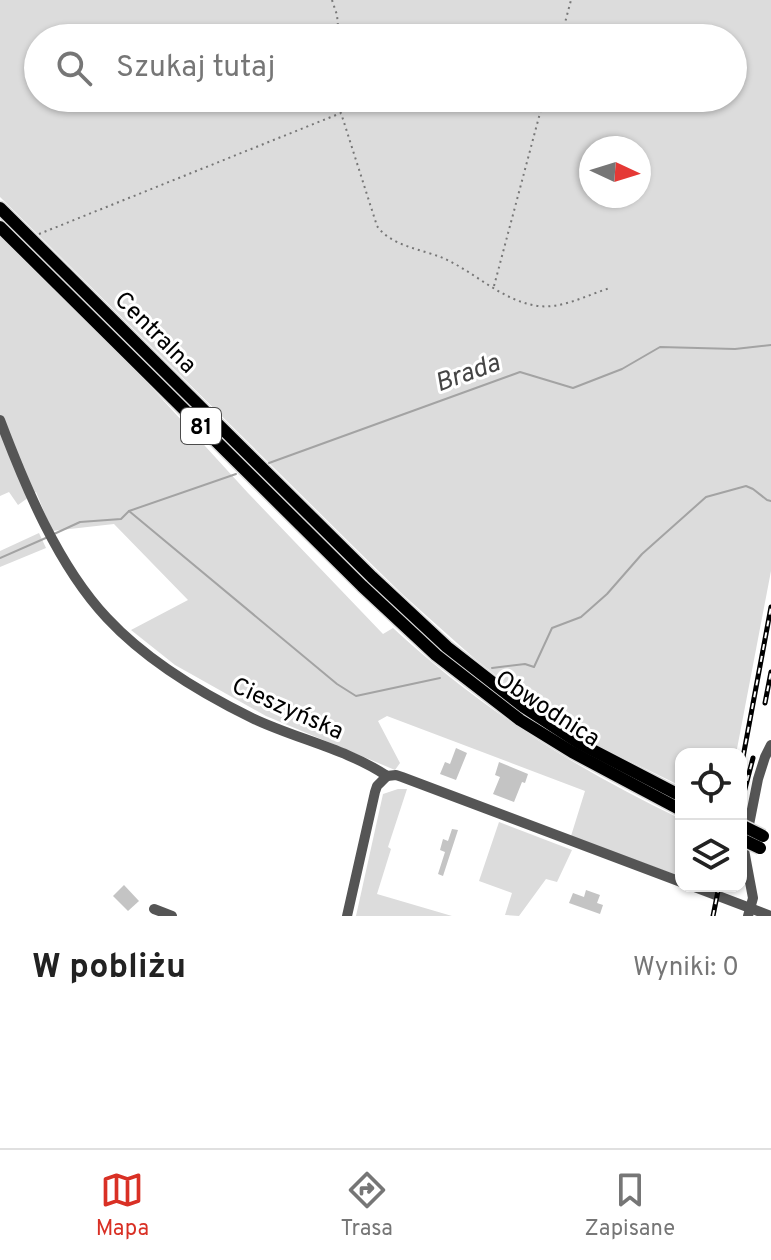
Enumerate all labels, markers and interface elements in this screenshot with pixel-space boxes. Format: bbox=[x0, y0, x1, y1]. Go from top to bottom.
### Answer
search box bbox=[24, 24, 747, 112]
icon: search bbox=[52, 46, 96, 90]
text: Szukaj tutaj bbox=[116, 50, 275, 87]
north arrow bbox=[579, 136, 651, 208]
street label: Centralna bbox=[107, 286, 202, 381]
water label: Brada bbox=[431, 347, 505, 401]
road number: 81 bbox=[181, 408, 221, 444]
street label: Obwodnica bbox=[489, 665, 605, 755]
street label: Cieszyńska bbox=[226, 672, 348, 748]
map controls bbox=[675, 748, 747, 892]
button: locate bbox=[675, 748, 747, 820]
button: layers bbox=[675, 820, 747, 892]
text: W pobliżu bbox=[32, 947, 186, 990]
text: Wyniki: 0 bbox=[633, 952, 739, 985]
tab: Mapa bbox=[96, 1168, 149, 1243]
tab: Trasa bbox=[341, 1168, 393, 1243]
tab: Zapisane bbox=[584, 1168, 675, 1243]

